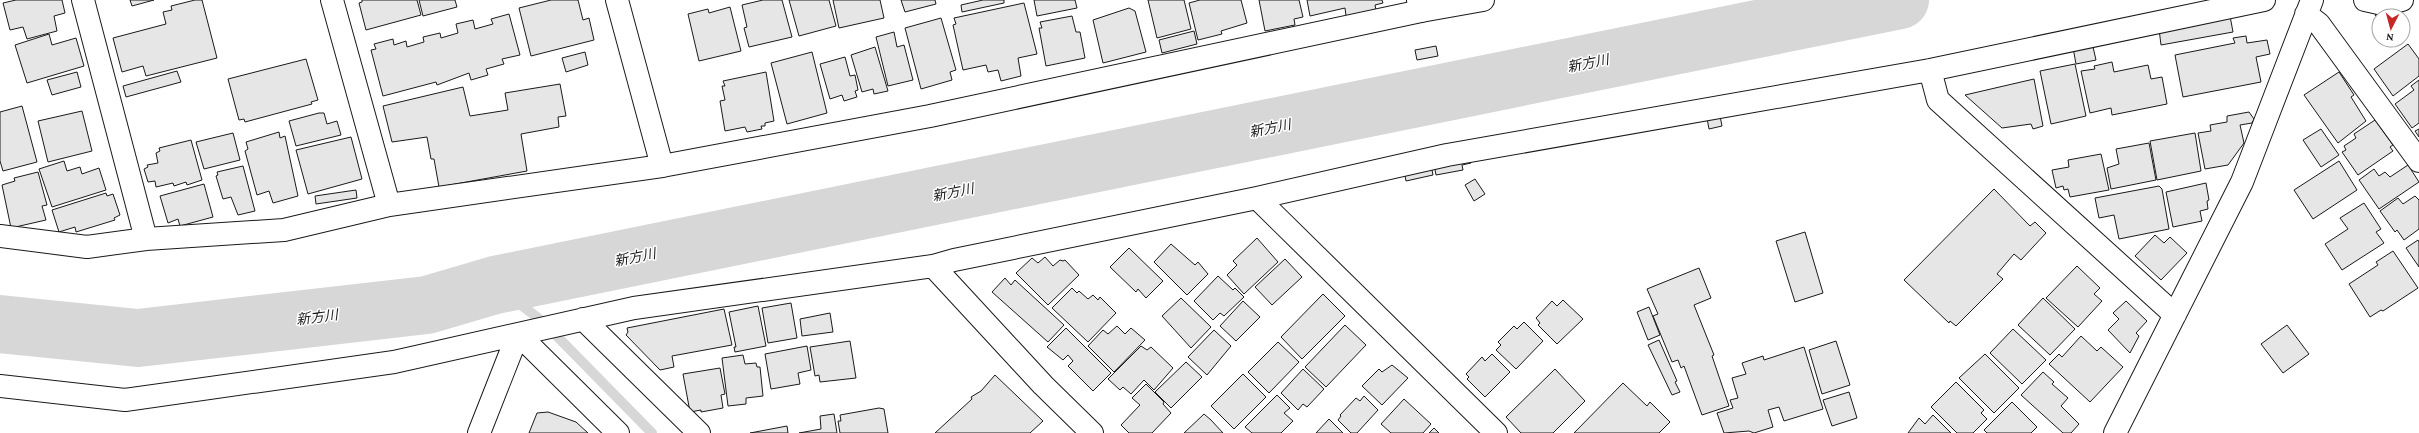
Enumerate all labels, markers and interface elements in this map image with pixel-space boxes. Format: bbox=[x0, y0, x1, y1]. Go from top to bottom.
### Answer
north arrow bbox=[2371, 8, 2411, 48]
text: N bbox=[2385, 32, 2394, 44]
water label: 新方川 bbox=[1566, 51, 1612, 75]
water label: 新方川 bbox=[1248, 116, 1294, 140]
water label: 新方川 bbox=[931, 180, 977, 204]
water label: 新方川 bbox=[613, 245, 659, 269]
water label: 新方川 bbox=[295, 306, 341, 327]

